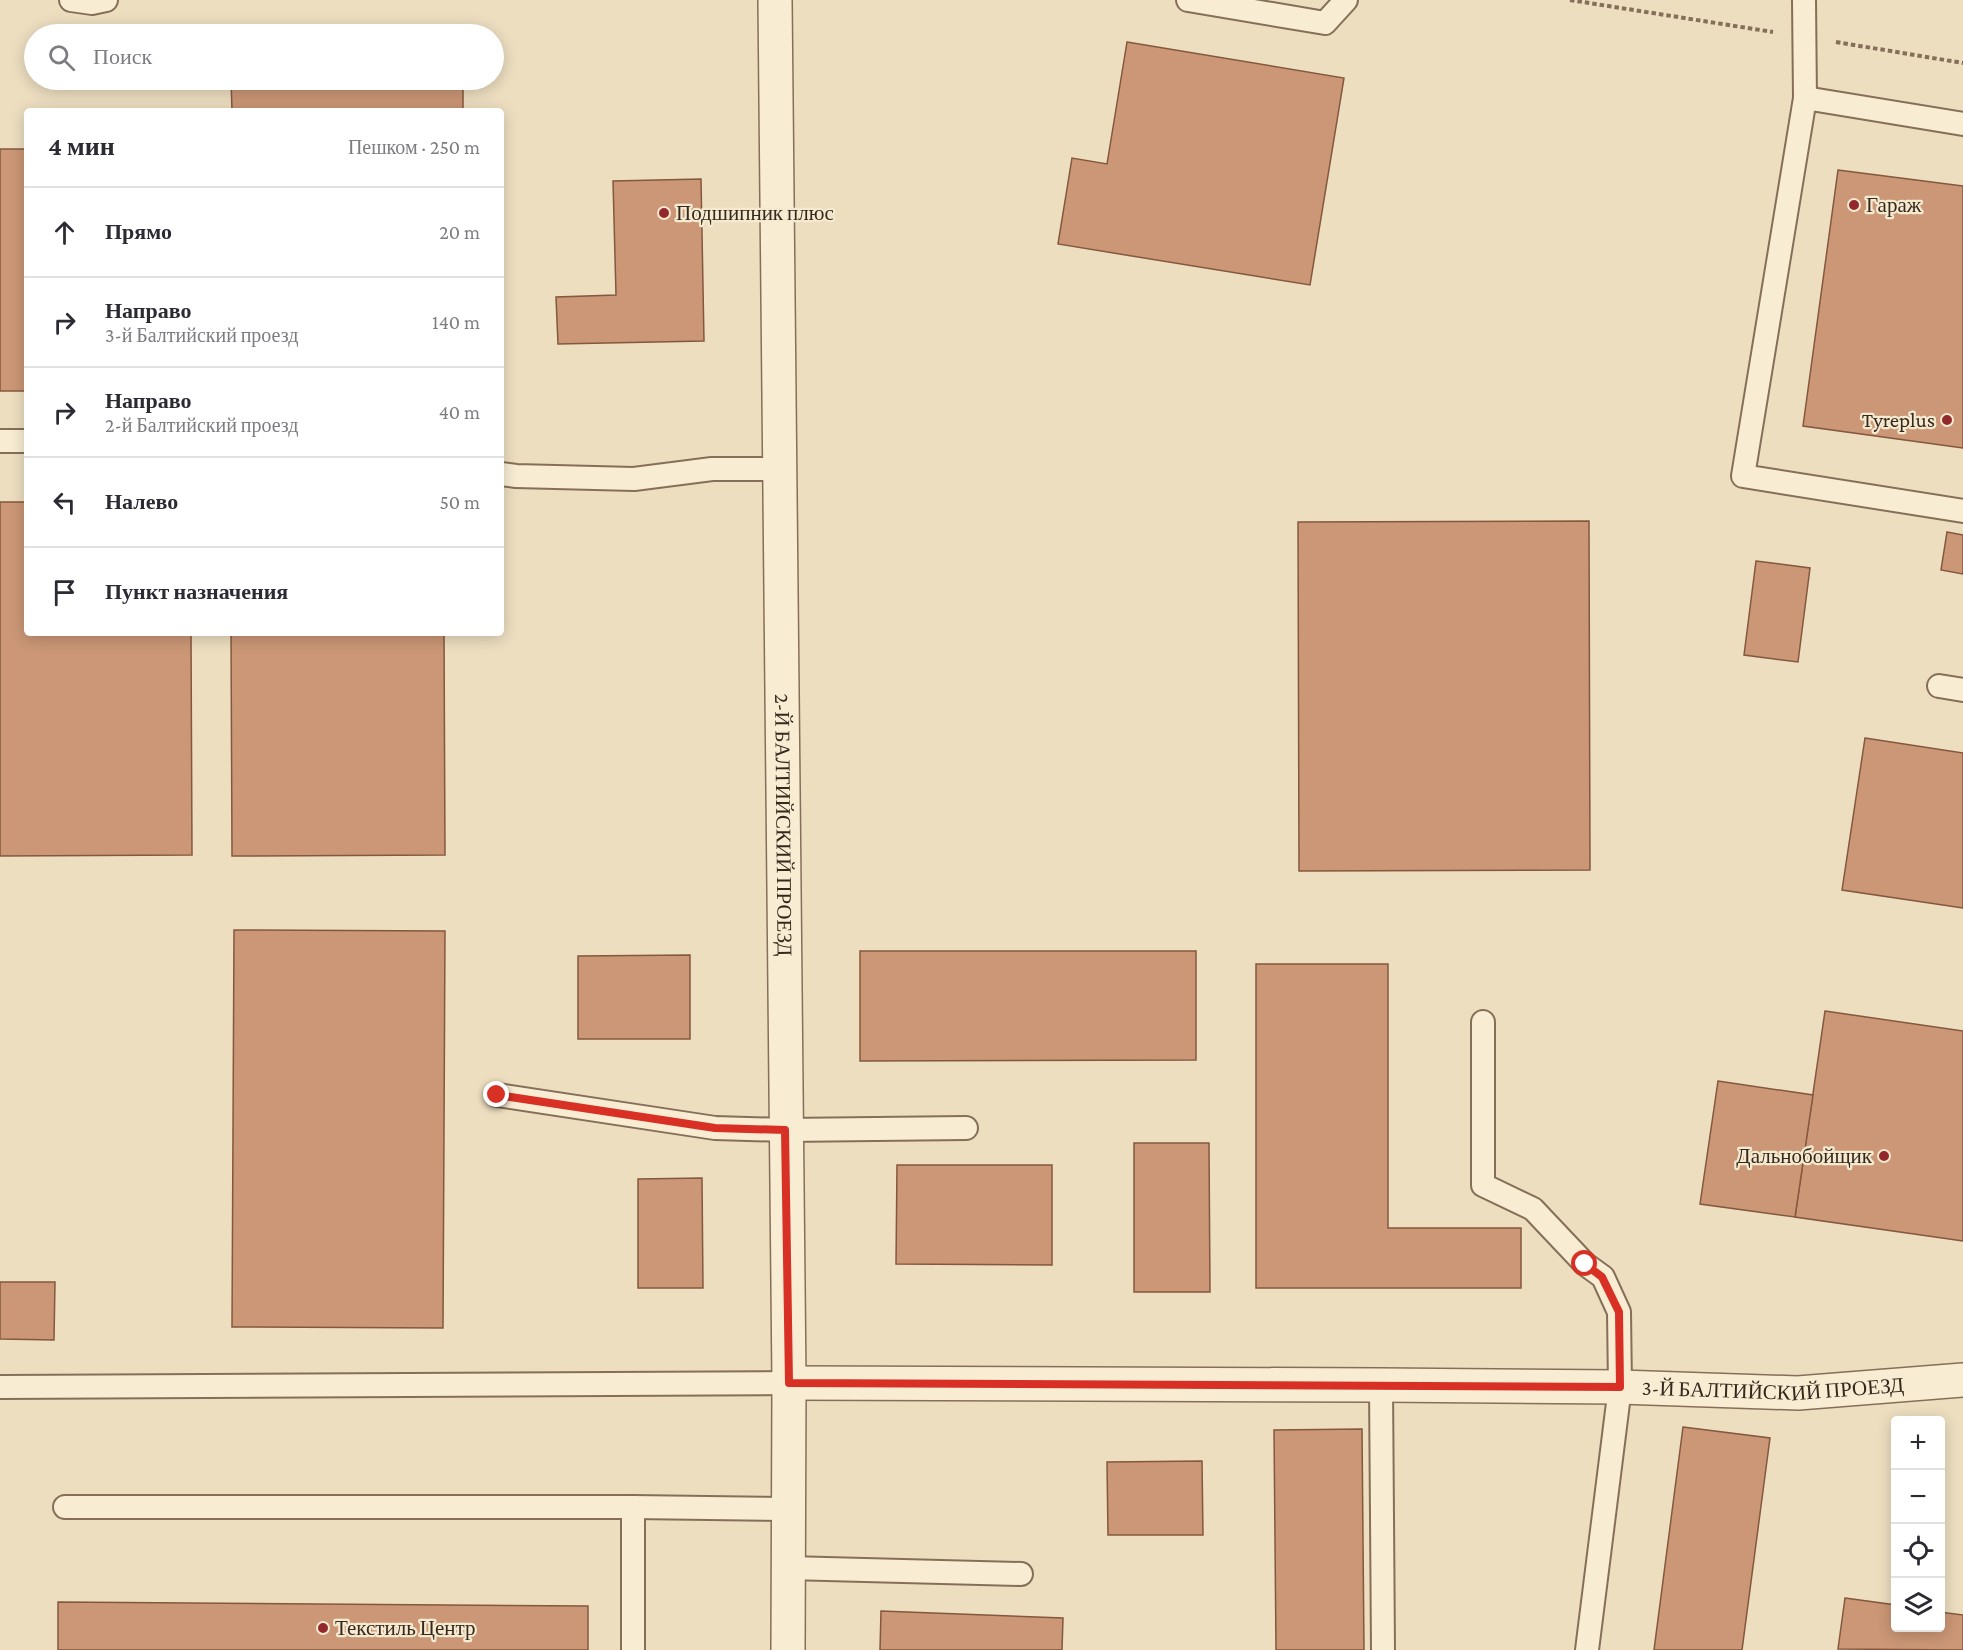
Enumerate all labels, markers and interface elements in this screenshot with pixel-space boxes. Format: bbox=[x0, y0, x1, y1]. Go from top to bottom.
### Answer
search box bbox=[24, 24, 504, 90]
icon: search bbox=[45, 41, 78, 74]
text: Поиск bbox=[93, 44, 152, 69]
text: 4 мин bbox=[48, 132, 115, 161]
text: Пешком · 250 m bbox=[348, 136, 480, 158]
place label: Гараж bbox=[1866, 193, 1922, 217]
marker: Гараж bbox=[1847, 198, 1861, 212]
place label: Подшипник плюс bbox=[676, 201, 834, 225]
marker: Подшипник плюс bbox=[657, 206, 671, 220]
icon: ahead bbox=[48, 216, 81, 249]
text: Прямо bbox=[105, 219, 172, 244]
text: 20 m bbox=[439, 221, 480, 243]
text: Направо bbox=[105, 298, 191, 323]
icon: right bbox=[48, 306, 81, 339]
text: 140 m bbox=[432, 311, 480, 333]
text: 3-й Балтийский проезд bbox=[105, 324, 298, 346]
text: Направо bbox=[105, 388, 191, 413]
icon: right bbox=[48, 396, 81, 429]
text: 40 m bbox=[439, 401, 480, 423]
place label: Tyreplus bbox=[1862, 408, 1935, 432]
marker: Tyreplus bbox=[1940, 413, 1954, 427]
text: 2-й Балтийский проезд bbox=[105, 414, 298, 436]
icon: left bbox=[48, 486, 81, 519]
text: Налево bbox=[105, 489, 178, 514]
text: 50 m bbox=[439, 491, 480, 513]
icon: arrive bbox=[48, 576, 81, 609]
text: Пункт назначения bbox=[105, 579, 288, 604]
street label: 2-Й БАЛТИЙСКИЙ ПРОЕЗД bbox=[770, 694, 797, 956]
route end bbox=[483, 1081, 509, 1107]
place label: Дальнобойщик bbox=[1736, 1144, 1873, 1168]
marker: Дальнобойщик bbox=[1877, 1149, 1891, 1163]
route start bbox=[1571, 1250, 1597, 1276]
street label: 3-Й БАЛТИЙСКИЙ ПРОЕЗД bbox=[1641, 1373, 1905, 1406]
map controls bbox=[1891, 1416, 1945, 1632]
button: + bbox=[1891, 1416, 1945, 1470]
button: − bbox=[1891, 1470, 1945, 1524]
button: locate bbox=[1891, 1524, 1945, 1578]
button: layers bbox=[1891, 1578, 1945, 1632]
place label: Текстиль Центр bbox=[335, 1616, 475, 1640]
marker: Текстиль Центр bbox=[316, 1621, 330, 1635]

